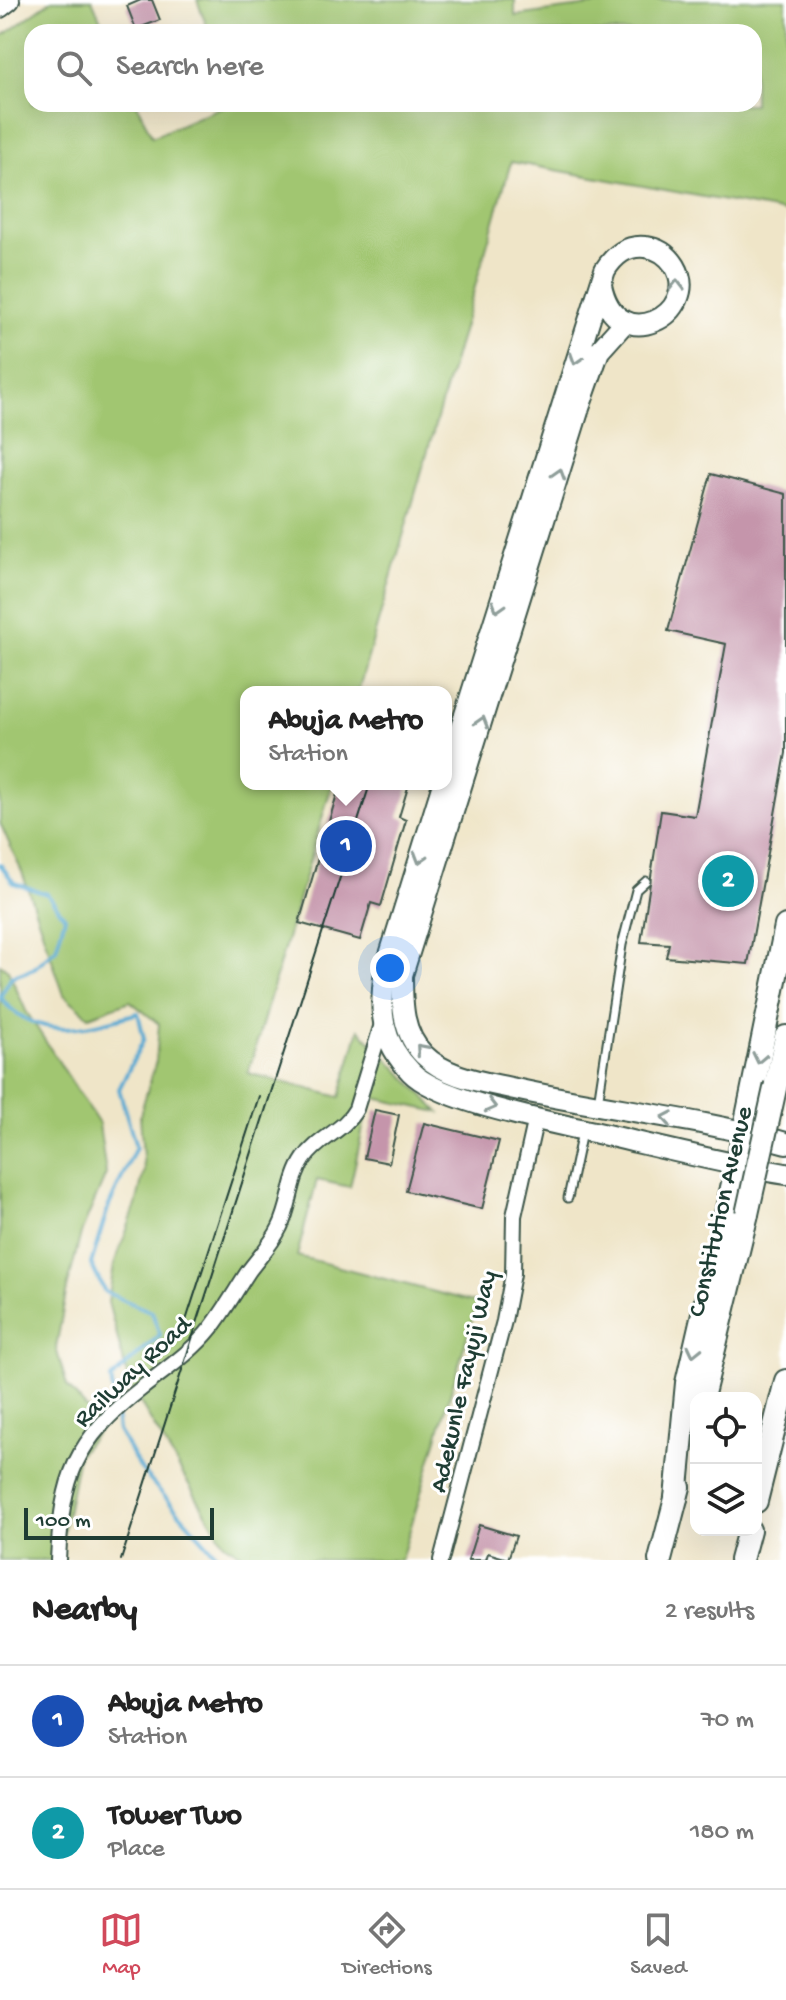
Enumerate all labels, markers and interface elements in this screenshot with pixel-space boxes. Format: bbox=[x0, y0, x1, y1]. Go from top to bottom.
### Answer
search box bbox=[24, 24, 762, 112]
icon: search bbox=[52, 46, 96, 90]
text: Search here bbox=[116, 51, 264, 86]
one-way arrow bbox=[668, 278, 686, 290]
one-way arrow bbox=[570, 352, 586, 366]
one-way arrow bbox=[550, 468, 566, 481]
one-way arrow bbox=[492, 600, 508, 614]
popup bbox=[240, 686, 452, 790]
text: Abuja Metro bbox=[269, 705, 423, 740]
one-way arrow bbox=[472, 716, 488, 730]
text: Station bbox=[269, 740, 348, 771]
pin: 1 bbox=[320, 816, 372, 876]
one-way arrow bbox=[413, 851, 429, 865]
pin: 2 bbox=[702, 851, 754, 911]
your location bbox=[370, 948, 410, 988]
one-way arrow bbox=[416, 1044, 431, 1059]
one-way arrow bbox=[751, 1050, 768, 1064]
one-way arrow bbox=[484, 1097, 498, 1114]
street label: Constitution Avenue bbox=[683, 1103, 762, 1320]
one-way arrow bbox=[660, 1110, 674, 1127]
street label: Adekunle Fayuji Way bbox=[425, 1268, 506, 1496]
street label: Railway Road bbox=[69, 1310, 201, 1436]
one-way arrow bbox=[687, 1344, 704, 1357]
map controls bbox=[690, 1392, 762, 1536]
button: locate bbox=[690, 1392, 762, 1464]
button: layers bbox=[690, 1464, 762, 1536]
scale bar bbox=[24, 1504, 214, 1540]
text: 100 m bbox=[36, 1509, 91, 1535]
text: Nearby bbox=[32, 1592, 137, 1632]
text: 2 results bbox=[665, 1597, 754, 1628]
text: Abuja Metro bbox=[108, 1688, 263, 1723]
text: 1 bbox=[53, 1706, 63, 1737]
text: 70 m bbox=[701, 1706, 754, 1737]
text: Station bbox=[108, 1723, 187, 1754]
text: Tower Two bbox=[108, 1800, 242, 1835]
text: 2 bbox=[52, 1818, 64, 1849]
text: 180 m bbox=[690, 1818, 754, 1849]
text: Place bbox=[108, 1835, 165, 1866]
tab: Map bbox=[99, 1908, 143, 1982]
tab: Directions bbox=[342, 1908, 432, 1982]
tab: Saved bbox=[630, 1908, 687, 1982]

